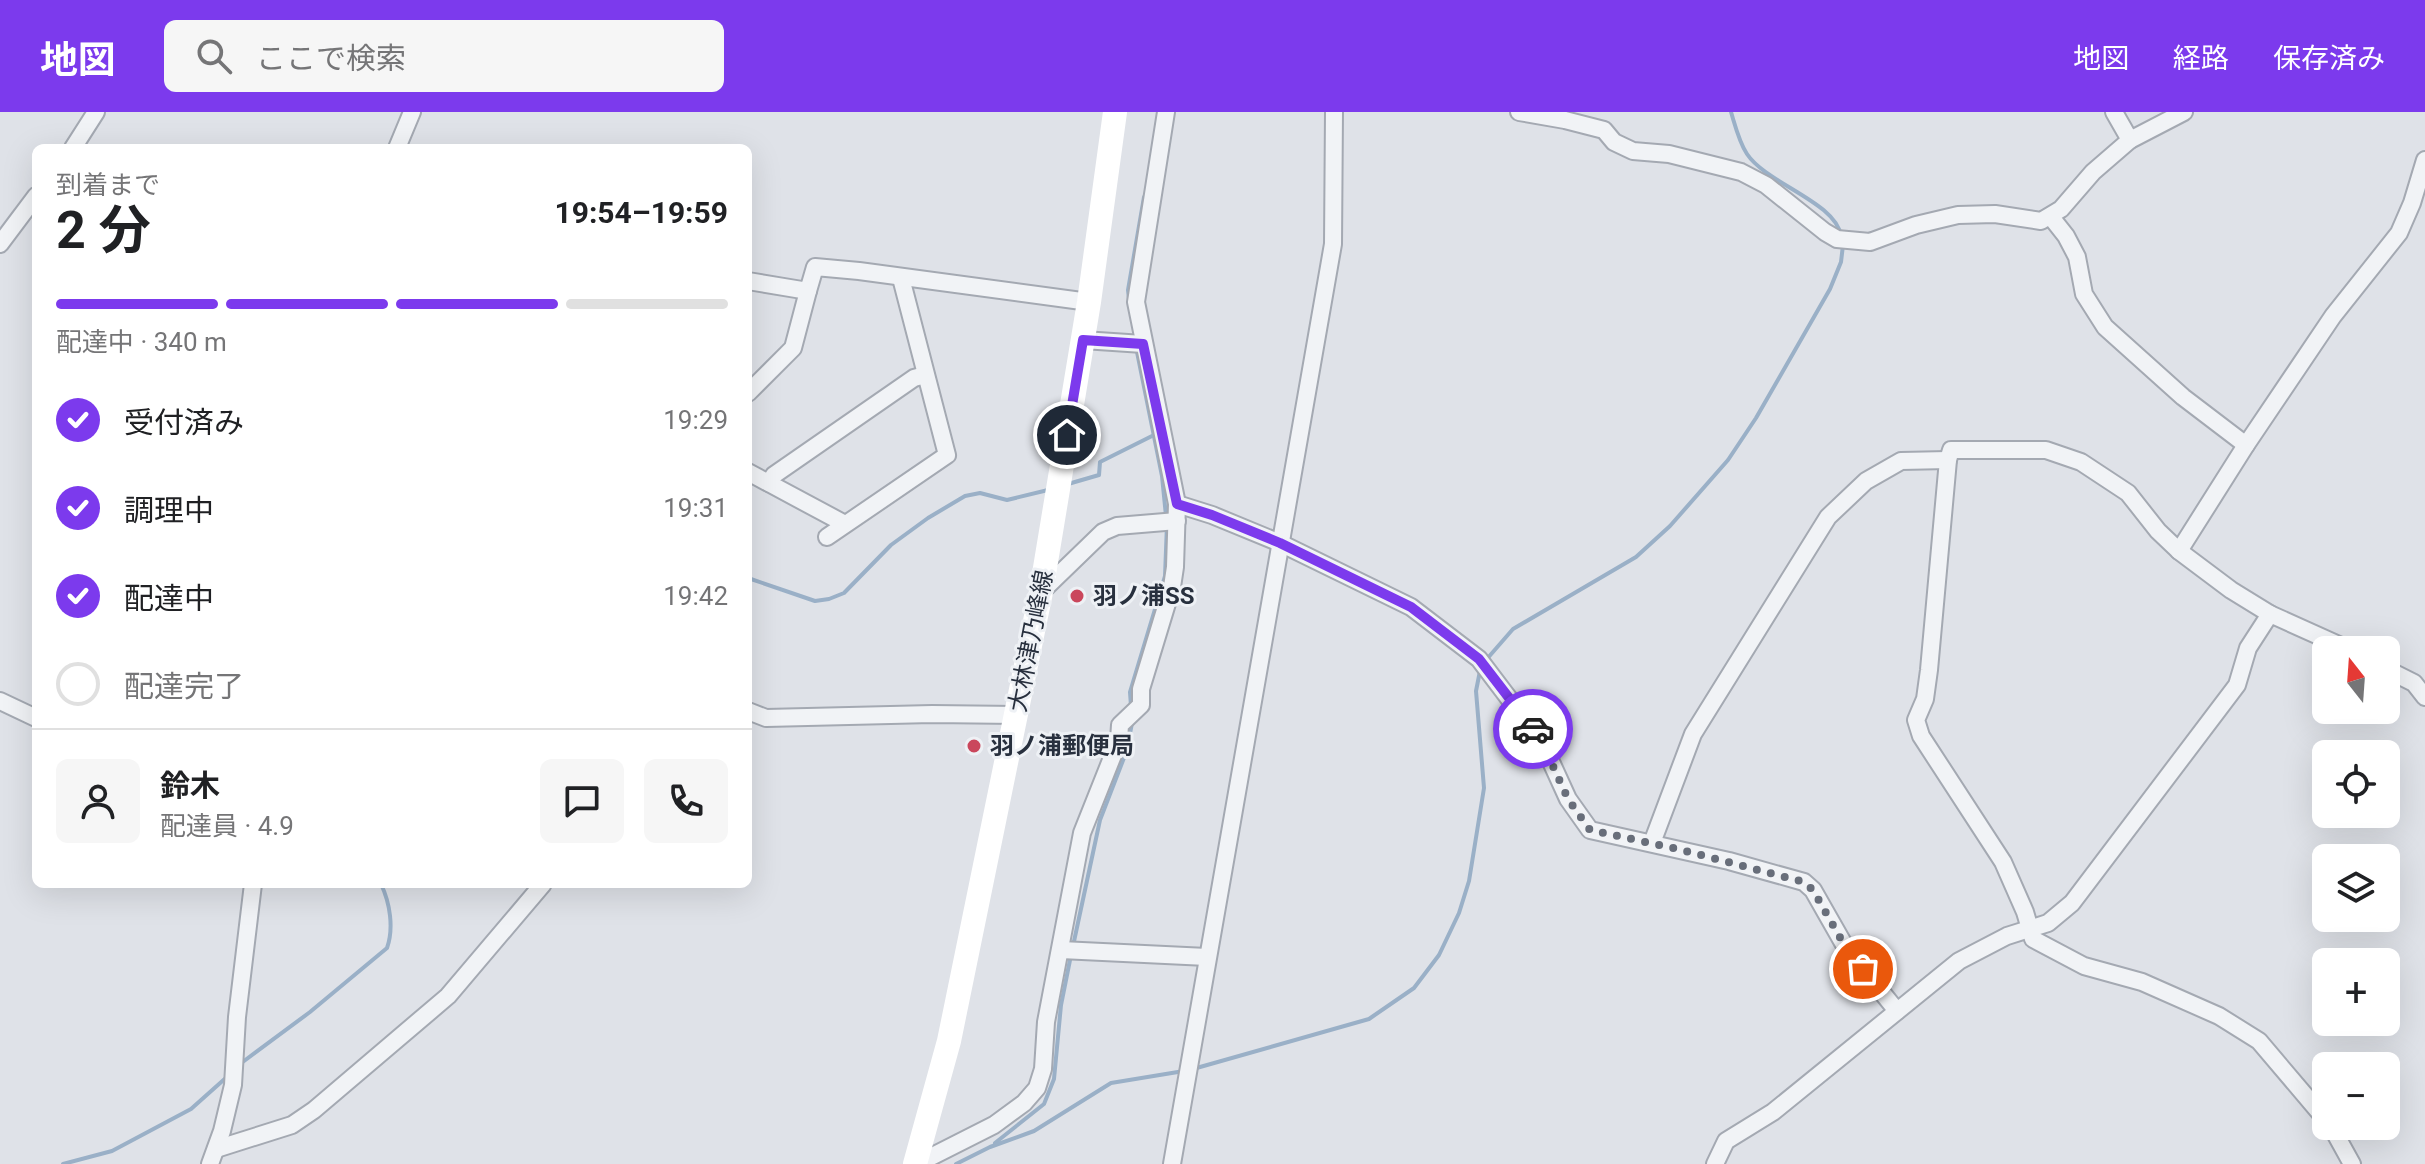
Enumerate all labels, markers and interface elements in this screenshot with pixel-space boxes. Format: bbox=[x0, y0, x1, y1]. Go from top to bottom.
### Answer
search box bbox=[164, 20, 724, 92]
icon: search bbox=[192, 34, 236, 78]
text: 地図 bbox=[40, 38, 116, 82]
text: ここで検索 bbox=[256, 41, 406, 76]
text: 地図 bbox=[2073, 42, 2129, 75]
text: 経路 bbox=[2173, 42, 2229, 75]
text: 保存済み bbox=[2273, 42, 2385, 75]
text: 到着まで bbox=[56, 170, 160, 200]
text: 19:54–19:59 bbox=[554, 195, 728, 230]
text: 2 分 bbox=[56, 200, 151, 261]
text: 配達中 · 340 m bbox=[56, 327, 227, 357]
icon: check bbox=[56, 398, 100, 442]
pin bbox=[1033, 401, 1101, 469]
text: 受付済み bbox=[124, 405, 244, 440]
text: 19:29 bbox=[663, 405, 728, 435]
icon: home bbox=[1045, 413, 1089, 457]
icon: check bbox=[56, 486, 100, 530]
text: 調理中 bbox=[124, 493, 214, 528]
text: 19:31 bbox=[663, 493, 728, 523]
street label: 大林津乃峰線 bbox=[1004, 568, 1058, 714]
icon: check bbox=[56, 574, 100, 618]
text: 配達中 bbox=[124, 581, 214, 616]
text: 19:42 bbox=[663, 581, 728, 611]
place label: 羽ノ浦SS bbox=[1093, 582, 1195, 610]
marker: 羽ノ浦SS bbox=[1068, 587, 1086, 605]
north arrow bbox=[2312, 636, 2400, 724]
map controls bbox=[2312, 636, 2400, 1140]
text: 配達完了 bbox=[124, 669, 244, 704]
courier bbox=[1493, 689, 1573, 769]
icon: car bbox=[1511, 707, 1555, 751]
place label: 羽ノ浦郵便局 bbox=[990, 732, 1134, 760]
marker: 羽ノ浦郵便局 bbox=[965, 737, 983, 755]
button: locate bbox=[2312, 740, 2400, 828]
button: person bbox=[56, 759, 140, 843]
button: chat bbox=[540, 759, 624, 843]
button: phone bbox=[644, 759, 728, 843]
text: 鈴木 bbox=[160, 768, 220, 803]
text: 配達員 · 4.9 bbox=[160, 811, 294, 841]
button: layers bbox=[2312, 844, 2400, 932]
pin bbox=[1829, 935, 1897, 1003]
icon: bag bbox=[1841, 947, 1885, 991]
button: + bbox=[2312, 948, 2400, 1036]
button: − bbox=[2312, 1052, 2400, 1140]

